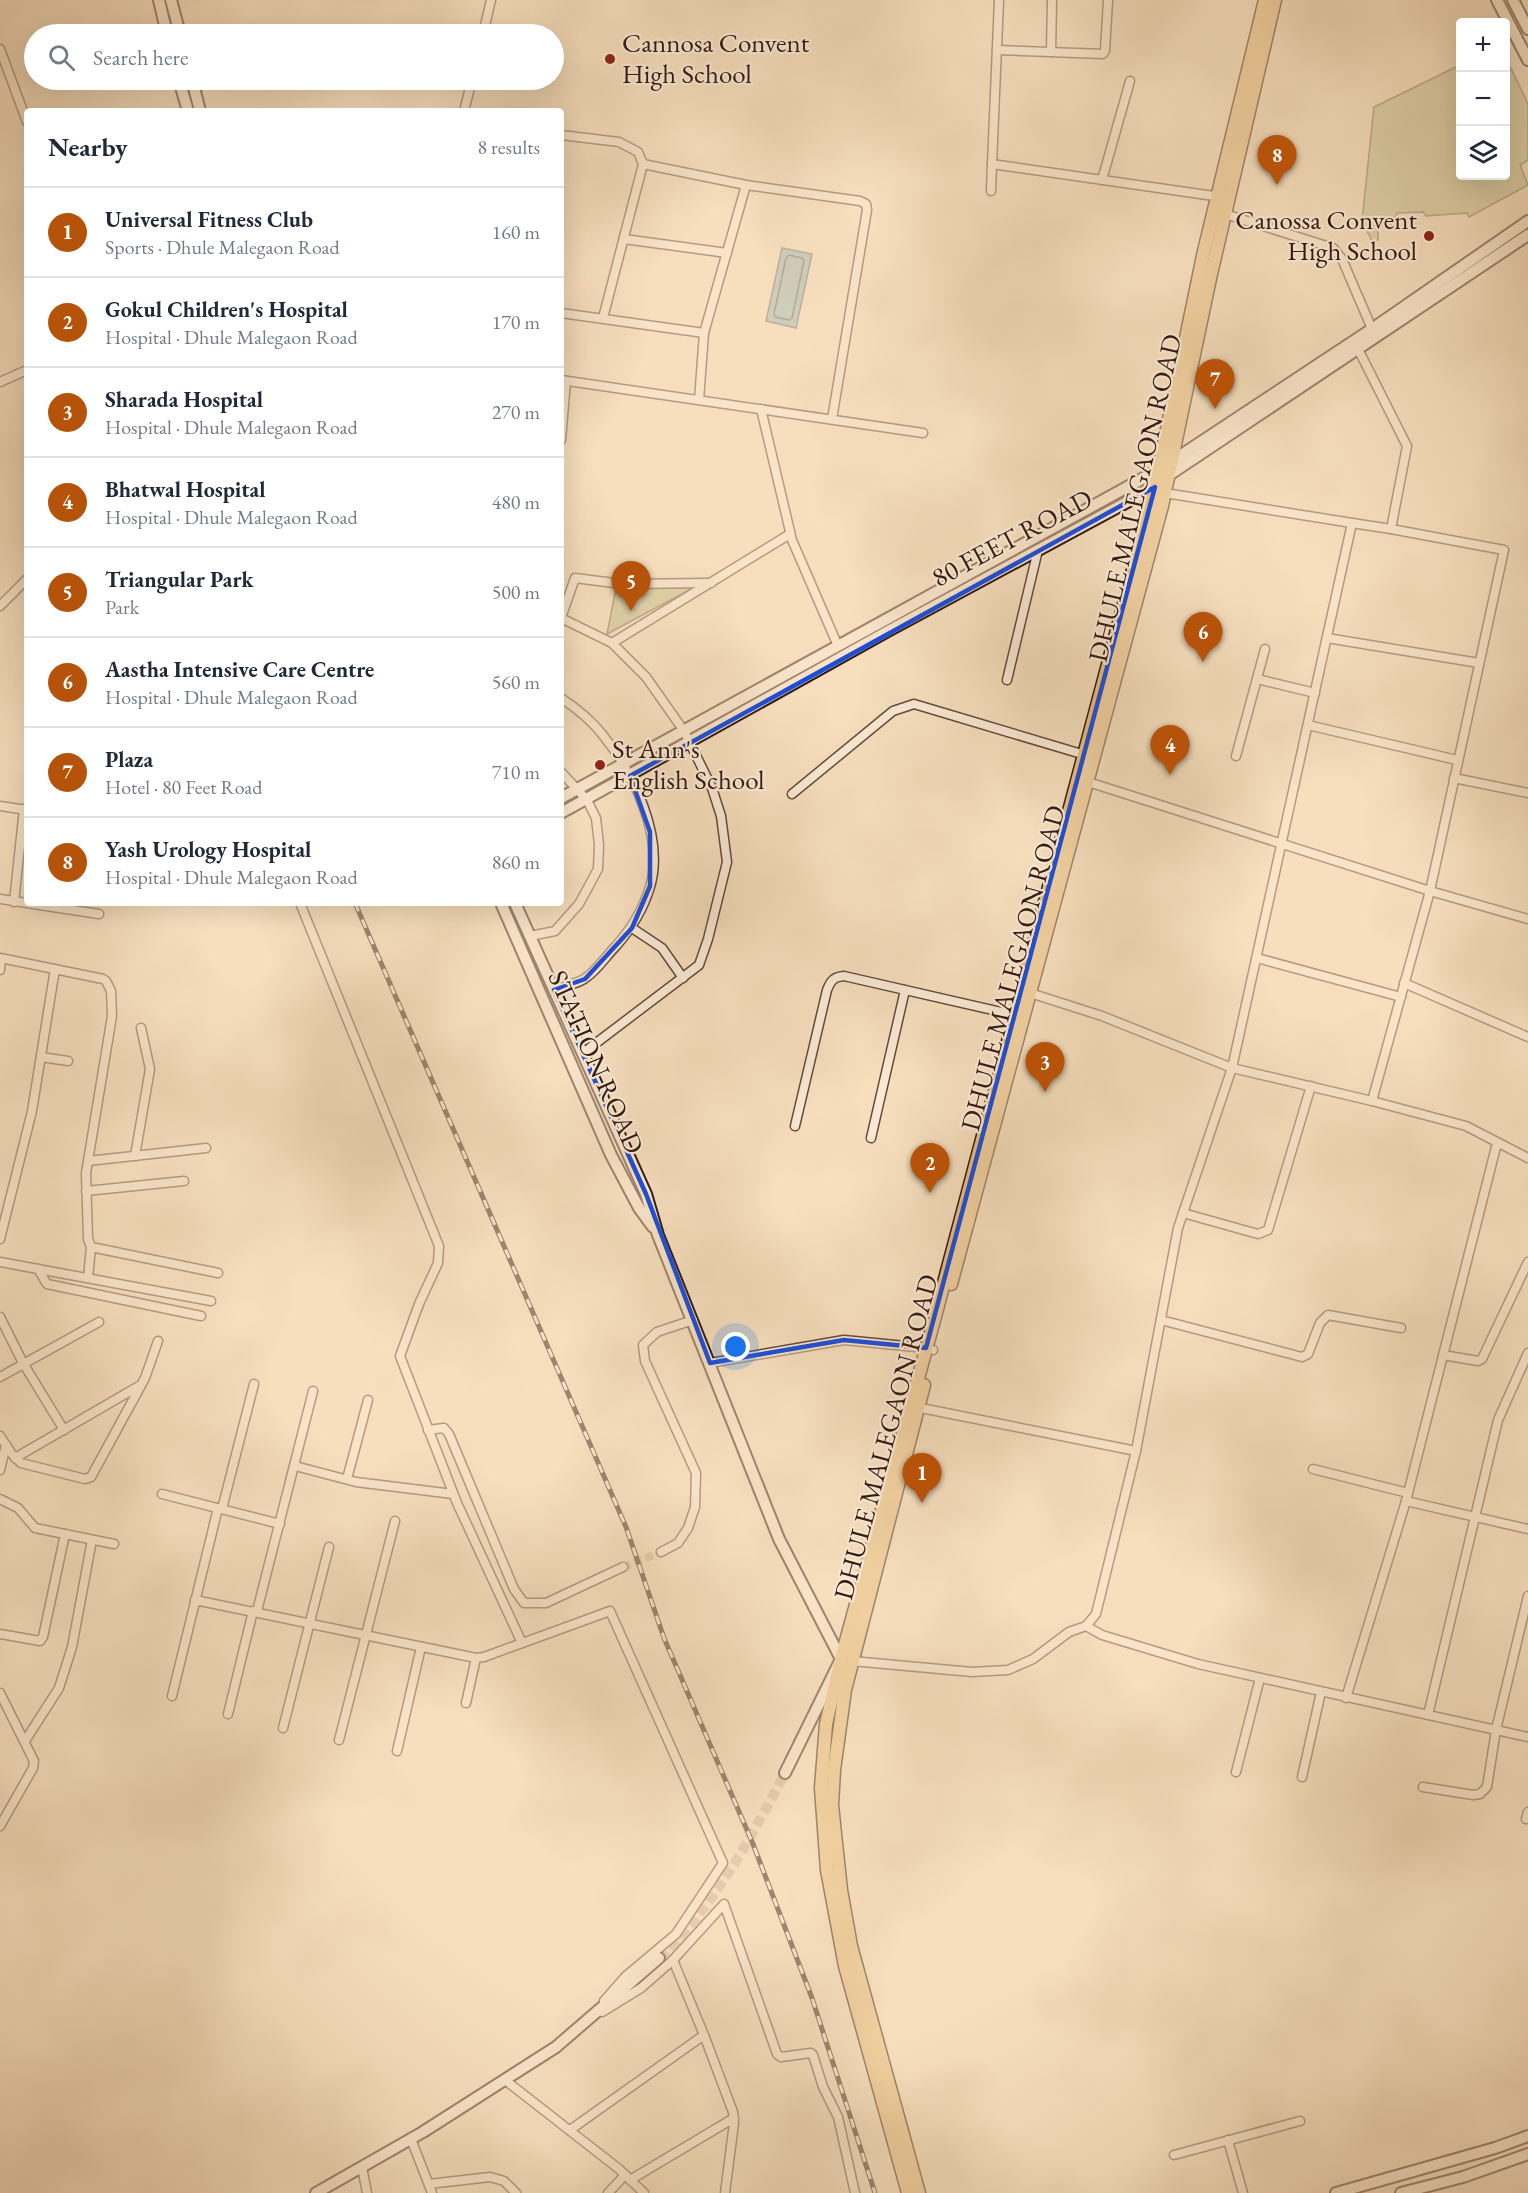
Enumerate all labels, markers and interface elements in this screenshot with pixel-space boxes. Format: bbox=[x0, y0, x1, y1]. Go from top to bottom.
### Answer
map controls bbox=[1456, 18, 1510, 180]
button: + bbox=[1456, 18, 1510, 72]
search box bbox=[24, 24, 564, 90]
place label: Cannosa Convent High School bbox=[622, 25, 810, 91]
icon: search bbox=[45, 41, 78, 74]
text: Search here bbox=[93, 43, 188, 72]
marker: Cannosa Convent High School bbox=[603, 52, 617, 66]
button: − bbox=[1456, 72, 1510, 126]
button: layers bbox=[1456, 126, 1510, 180]
text: Nearby bbox=[48, 130, 128, 164]
text: 8 results bbox=[477, 134, 540, 160]
pin: 8 bbox=[1258, 136, 1296, 185]
place label: Canossa Convent High School bbox=[1235, 202, 1418, 268]
text: Universal Fitness Club bbox=[105, 205, 313, 234]
text: 1 bbox=[62, 219, 73, 245]
text: 160 m bbox=[492, 219, 540, 245]
marker: Canossa Convent High School bbox=[1422, 229, 1436, 243]
text: Sports · Dhule Malegaon Road bbox=[105, 234, 340, 260]
text: Gokul Children's Hospital bbox=[105, 295, 348, 324]
text: 2 bbox=[62, 309, 73, 335]
text: 170 m bbox=[492, 309, 540, 335]
text: Hospital · Dhule Malegaon Road bbox=[105, 324, 358, 350]
street label: DHULE MALEGAON ROAD bbox=[1080, 330, 1189, 665]
pin: 7 bbox=[1196, 360, 1234, 409]
text: Sharada Hospital bbox=[105, 385, 263, 414]
text: 3 bbox=[62, 399, 73, 425]
text: 270 m bbox=[492, 399, 540, 425]
text: Hospital · Dhule Malegaon Road bbox=[105, 414, 358, 440]
text: Bhatwal Hospital bbox=[105, 475, 266, 504]
street label: 80 FEET ROAD bbox=[925, 481, 1098, 595]
text: 4 bbox=[62, 489, 73, 515]
text: 480 m bbox=[492, 489, 540, 515]
text: Hospital · Dhule Malegaon Road bbox=[105, 504, 358, 530]
pin: 5 bbox=[612, 562, 650, 611]
text: Triangular Park bbox=[105, 565, 254, 594]
text: 5 bbox=[62, 579, 73, 605]
text: 500 m bbox=[492, 579, 540, 605]
text: Park bbox=[105, 594, 139, 620]
pin: 6 bbox=[1184, 612, 1222, 662]
text: Aastha Intensive Care Centre bbox=[105, 655, 374, 684]
text: 6 bbox=[62, 669, 73, 695]
text: 560 m bbox=[492, 669, 540, 695]
text: Hospital · Dhule Malegaon Road bbox=[105, 684, 358, 710]
pin: 4 bbox=[1150, 726, 1190, 775]
place label: St Ann's English School bbox=[612, 731, 765, 797]
text: Plaza bbox=[105, 745, 153, 774]
marker: St Ann's English School bbox=[593, 758, 607, 772]
text: 7 bbox=[62, 759, 73, 785]
text: 710 m bbox=[492, 759, 540, 785]
text: Hotel · 80 Feet Road bbox=[105, 774, 262, 800]
street label: DHULE MALEGAON ROAD bbox=[952, 801, 1073, 1134]
text: Yash Urology Hospital bbox=[105, 835, 311, 864]
text: 8 bbox=[62, 849, 73, 875]
text: 860 m bbox=[492, 849, 540, 875]
text: Hospital · Dhule Malegaon Road bbox=[105, 864, 358, 890]
street label: STATION ROAD bbox=[540, 965, 653, 1159]
pin: 3 bbox=[1026, 1042, 1064, 1092]
pin: 2 bbox=[910, 1144, 950, 1193]
street label: DHULE MALEGAON ROAD bbox=[825, 1270, 946, 1603]
your location bbox=[721, 1332, 750, 1361]
pin: 1 bbox=[902, 1454, 942, 1503]

